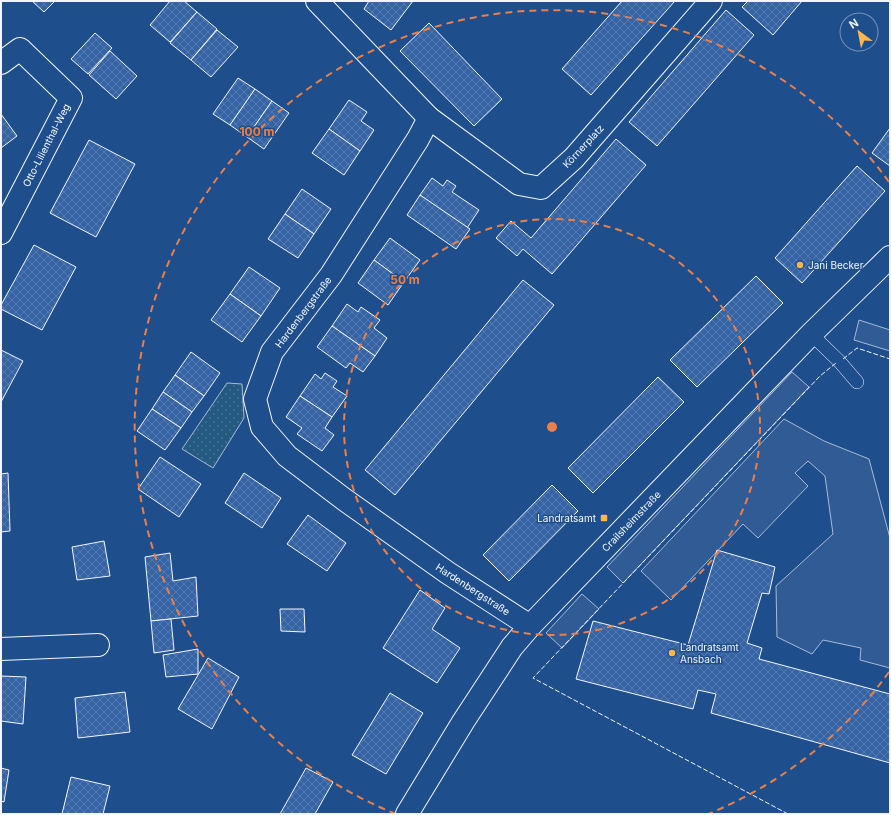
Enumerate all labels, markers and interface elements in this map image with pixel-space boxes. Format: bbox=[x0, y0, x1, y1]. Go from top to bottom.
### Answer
north arrow bbox=[839, 12, 879, 52]
text: N bbox=[846, 15, 861, 32]
street label: Otto-Lilienthal-Weg bbox=[20, 101, 72, 189]
street label: Körnerplatz bbox=[560, 122, 606, 170]
text: 100 m bbox=[239, 124, 275, 139]
place label: Jani Becker bbox=[808, 259, 864, 271]
marker: Jani Becker bbox=[795, 260, 805, 270]
text: 50 m bbox=[390, 272, 420, 287]
street label: Hardenbergstraße bbox=[272, 274, 334, 350]
centre of rings bbox=[545, 420, 559, 434]
street label: Crailsheimstraße bbox=[599, 488, 663, 554]
place label: Landratsamt bbox=[537, 512, 597, 524]
marker: Landratsamt bbox=[599, 513, 609, 523]
street label: Hardenbergstraße bbox=[434, 561, 513, 618]
place label: Landratsamt Ansbach bbox=[680, 641, 740, 665]
marker: Landratsamt Ansbach bbox=[667, 648, 677, 658]

